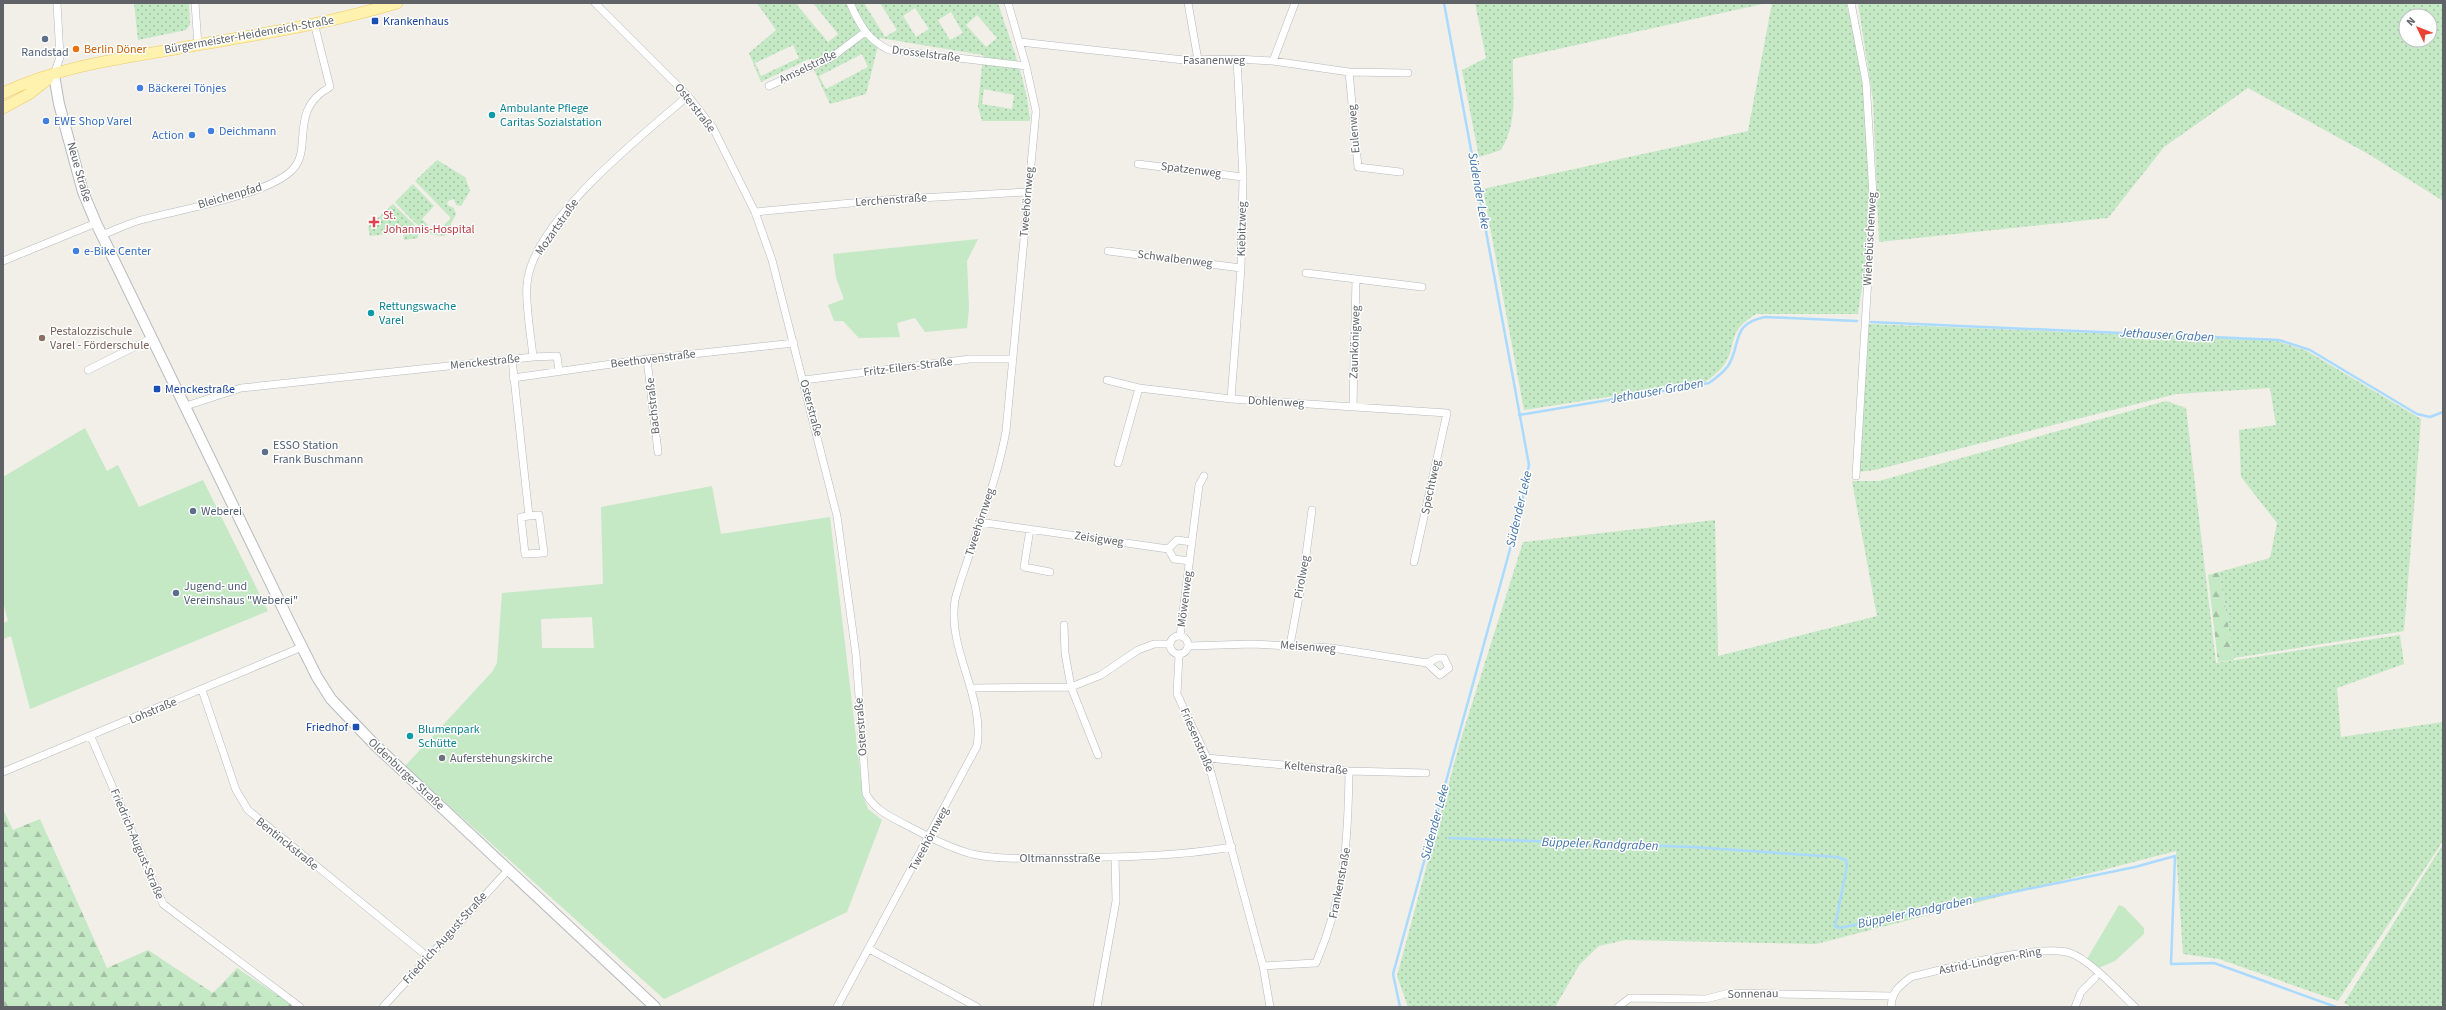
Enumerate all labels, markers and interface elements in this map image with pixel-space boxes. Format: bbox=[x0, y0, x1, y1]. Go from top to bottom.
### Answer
north arrow bbox=[2398, 8, 2438, 48]
street label: Bürgermeister-Heidenreich-Straße bbox=[163, 12, 335, 58]
place label: Krankenhaus bbox=[383, 13, 449, 30]
text: N bbox=[2403, 14, 2419, 29]
marker: Krankenhaus bbox=[370, 16, 380, 26]
marker: Randstad bbox=[40, 34, 50, 44]
place label: Berlin Döner bbox=[84, 41, 148, 58]
street label: Drosselstraße bbox=[891, 41, 961, 67]
place label: Randstad bbox=[21, 44, 69, 61]
marker: Berlin Döner bbox=[71, 44, 81, 54]
street label: Amselstraße bbox=[776, 46, 840, 88]
street label: Fasanenweg bbox=[1183, 52, 1245, 69]
place label: Bäckerei Tönjes bbox=[148, 80, 226, 97]
street label: Osterstraße bbox=[670, 80, 720, 136]
marker: Bäckerei Tönjes bbox=[135, 83, 145, 93]
place label: Ambulante Pflege Caritas Sozialstation bbox=[500, 100, 602, 131]
street label: Eulenweg bbox=[1343, 104, 1365, 154]
marker: Ambulante Pflege Caritas Sozialstation bbox=[487, 110, 497, 120]
place label: EWE Shop Varel bbox=[54, 113, 132, 130]
marker: EWE Shop Varel bbox=[41, 116, 51, 126]
place label: Deichmann bbox=[219, 123, 276, 140]
marker: Deichmann bbox=[206, 126, 216, 136]
place label: Action bbox=[152, 127, 184, 144]
marker: Action bbox=[187, 130, 197, 140]
street label: Neue Straße bbox=[62, 140, 96, 204]
water label: Südender Leke bbox=[1463, 151, 1495, 231]
street label: Spatzenweg bbox=[1160, 158, 1222, 182]
street label: Tweehörnweg bbox=[1015, 166, 1039, 238]
street label: Bleichenpfad bbox=[196, 179, 264, 213]
street label: Lerchenstraße bbox=[855, 189, 927, 211]
street label: Wiehebüschenweg bbox=[1859, 192, 1881, 286]
street label: Mozartstraße bbox=[531, 195, 583, 259]
street label: Kiebitzweg bbox=[1233, 201, 1251, 257]
place label: St. Johannis-Hospital bbox=[383, 207, 475, 238]
marker: St. Johannis-Hospital bbox=[368, 216, 380, 228]
place label: e-Bike Center bbox=[84, 243, 152, 260]
marker: e-Bike Center bbox=[71, 246, 81, 256]
street label: Schwalbenweg bbox=[1136, 246, 1214, 272]
place label: Rettungswache Varel bbox=[379, 298, 456, 329]
street label: Zaunkönigweg bbox=[1345, 305, 1365, 379]
marker: Rettungswache Varel bbox=[366, 308, 376, 318]
place label: Pestalozzischule Varel - Förderschule bbox=[50, 323, 149, 354]
water label: Jethauser Graben bbox=[2119, 323, 2215, 346]
marker: Pestalozzischule Varel - Förderschule bbox=[37, 333, 47, 343]
street label: Beethovenstraße bbox=[609, 345, 697, 373]
street label: Menckestraße bbox=[449, 350, 521, 374]
street label: Fritz-Eilers-Straße bbox=[863, 353, 954, 381]
water label: Jethauser Graben bbox=[1608, 374, 1705, 408]
street label: Bachstraße bbox=[642, 377, 664, 435]
street label: Osterstraße bbox=[795, 378, 827, 438]
place label: Menckestraße bbox=[165, 381, 235, 398]
marker: Menckestraße bbox=[152, 384, 162, 394]
street label: Dohlenweg bbox=[1247, 392, 1305, 412]
place label: ESSO Station Frank Buschmann bbox=[273, 437, 363, 468]
marker: ESSO Station Frank Buschmann bbox=[260, 447, 270, 457]
street label: Spechtweg bbox=[1417, 458, 1445, 516]
water label: Südender Leke bbox=[1501, 469, 1537, 549]
street label: Tweehörnweg bbox=[961, 486, 999, 558]
place label: Weberei bbox=[201, 503, 242, 520]
marker: Weberei bbox=[188, 506, 198, 516]
street label: Zeisigweg bbox=[1073, 527, 1125, 551]
street label: Pirolweg bbox=[1290, 554, 1314, 600]
street label: Möwenweg bbox=[1173, 570, 1197, 628]
place label: Jugend- und Vereinshaus "Weberei" bbox=[184, 578, 298, 609]
marker: Jugend- und Vereinshaus "Weberei" bbox=[171, 588, 181, 598]
street label: Meisenweg bbox=[1280, 637, 1336, 657]
street label: Lohstraße bbox=[127, 693, 180, 729]
street label: Osterstraße bbox=[850, 697, 872, 757]
street label: Friesenstraße bbox=[1176, 705, 1218, 775]
place label: Friedhof bbox=[306, 719, 348, 736]
place label: Blumenpark Schütte bbox=[418, 721, 480, 752]
marker: Friedhof bbox=[351, 722, 361, 732]
marker: Blumenpark Schütte bbox=[405, 731, 415, 741]
street label: Oldenburger Straße bbox=[364, 734, 448, 814]
place label: Auferstehungskirche bbox=[450, 750, 553, 767]
marker: Auferstehungskirche bbox=[437, 753, 447, 763]
street label: Keltenstraße bbox=[1283, 757, 1349, 779]
water label: Südender Leke bbox=[1416, 782, 1454, 862]
street label: Friedrich-August-Straße bbox=[106, 786, 168, 902]
street label: Tweehörnweg bbox=[905, 804, 953, 874]
street label: Bentinckstraße bbox=[252, 813, 322, 875]
water label: Büppeler Randgraben bbox=[1541, 833, 1659, 855]
street label: Frankenstraße bbox=[1325, 846, 1355, 920]
street label: Oltmannsstraße bbox=[1020, 850, 1100, 867]
street label: Friedrich-August-Straße bbox=[399, 888, 491, 988]
water label: Büppeler Randgraben bbox=[1856, 891, 1974, 933]
street label: Astrid-Lindgren-Ring bbox=[1937, 943, 2043, 979]
street label: Sonnenau bbox=[1727, 985, 1779, 1003]

